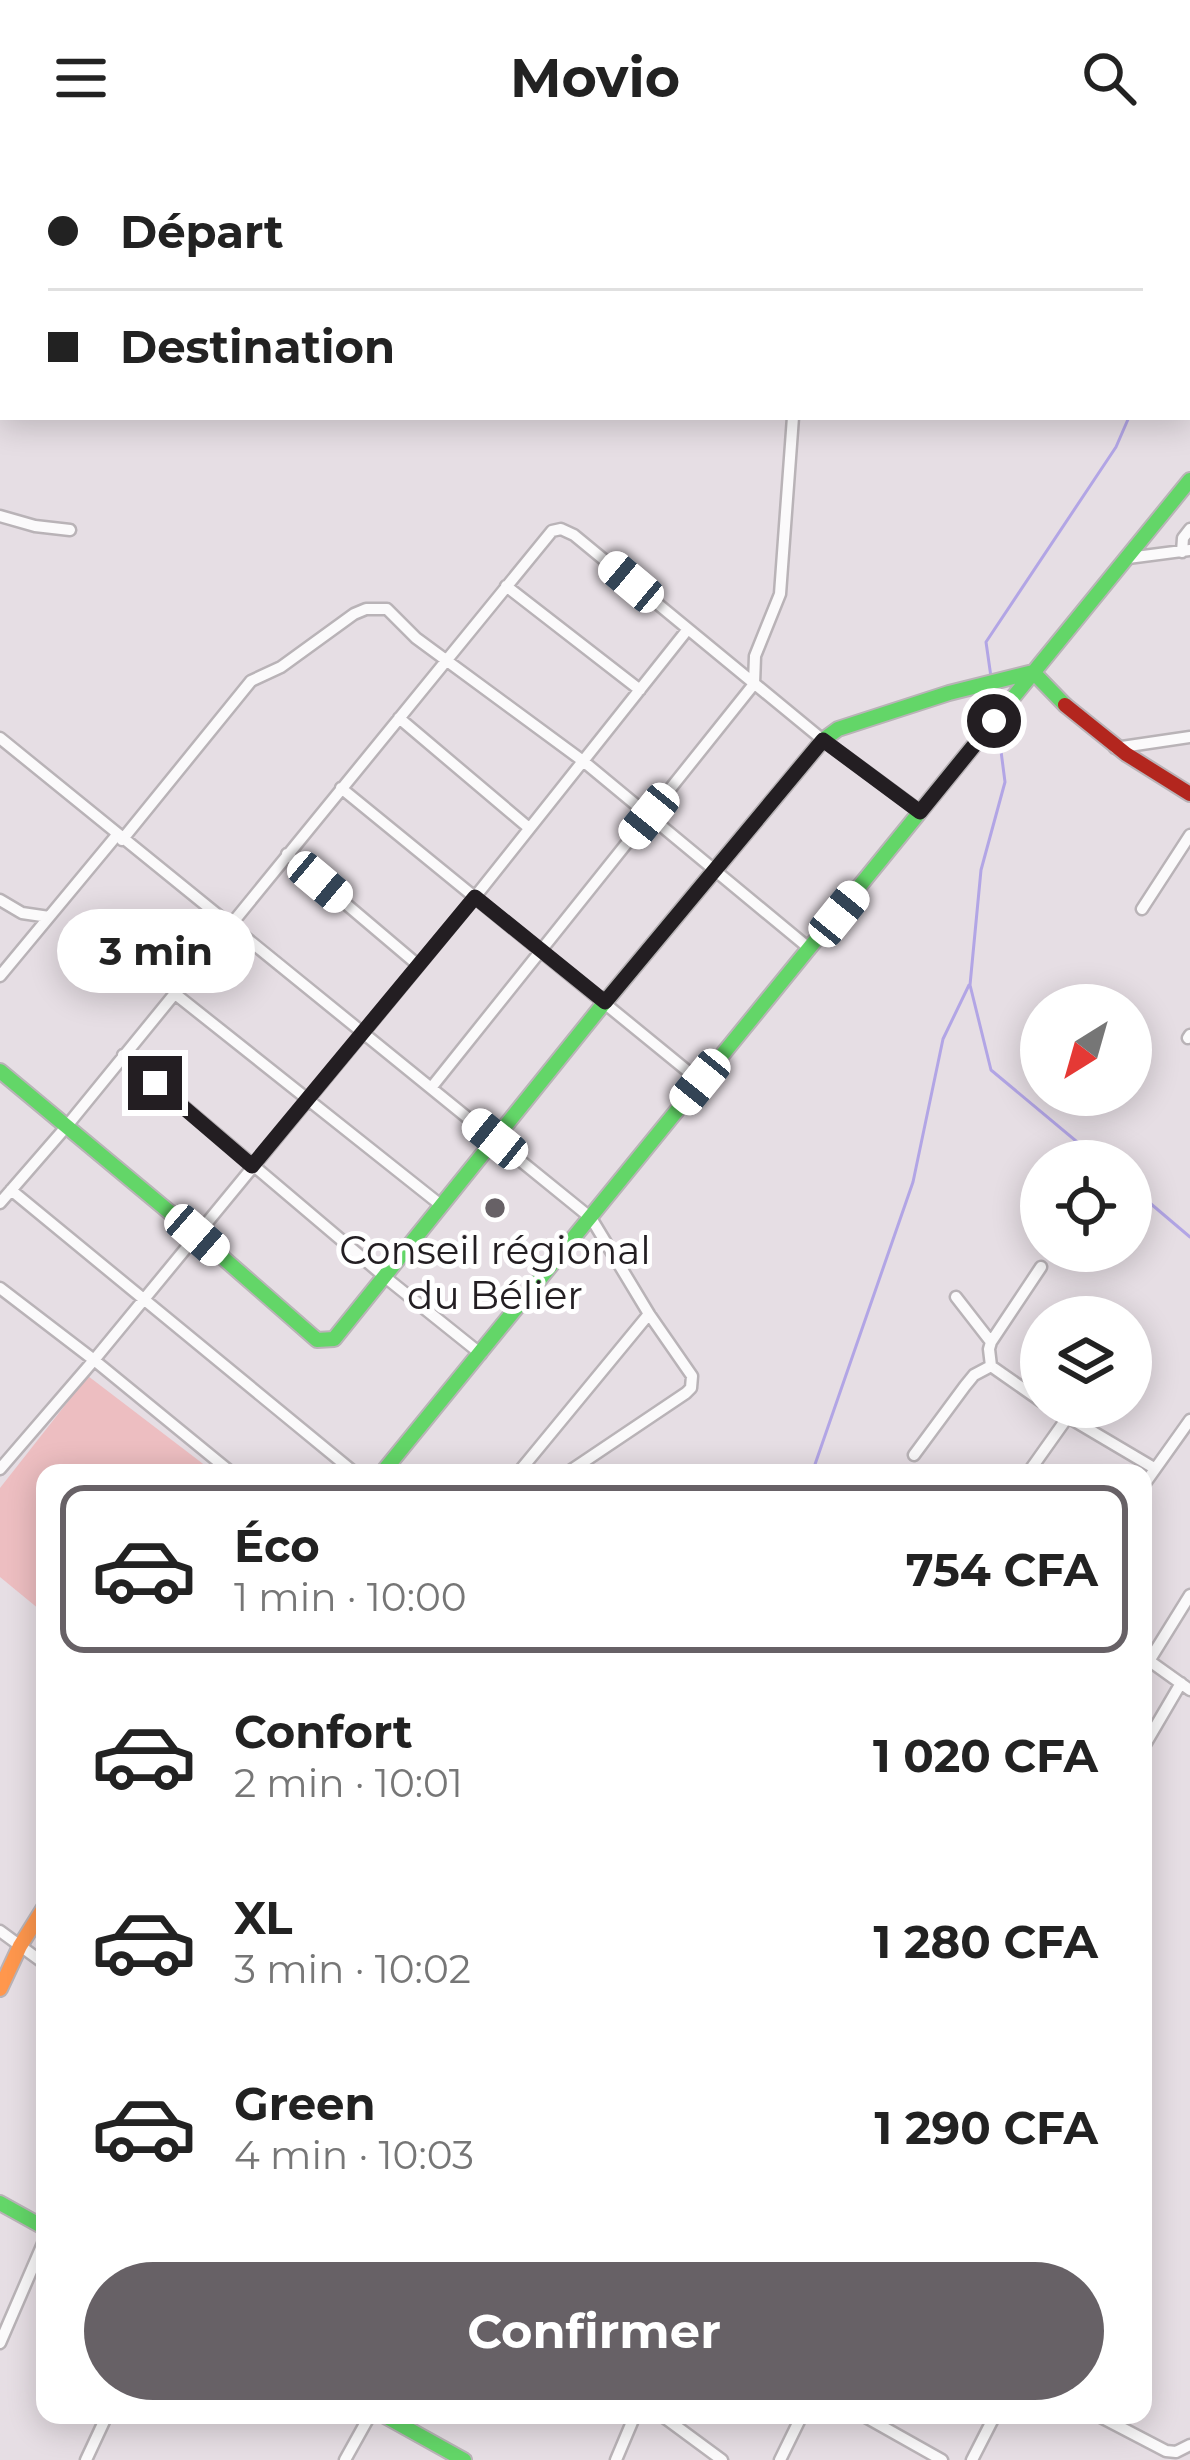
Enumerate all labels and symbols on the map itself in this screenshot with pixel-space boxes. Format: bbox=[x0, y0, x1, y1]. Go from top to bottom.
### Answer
car bbox=[592, 545, 670, 619]
route start bbox=[967, 694, 1021, 748]
car bbox=[612, 777, 686, 855]
car bbox=[281, 845, 359, 919]
car bbox=[802, 875, 876, 953]
callout: 3 min bbox=[56, 909, 254, 993]
north arrow bbox=[1020, 984, 1152, 1116]
car bbox=[663, 1043, 737, 1121]
route end bbox=[128, 1056, 182, 1110]
car bbox=[456, 1102, 534, 1176]
marker: Conseil régional du Bélier bbox=[482, 1195, 508, 1221]
car bbox=[158, 1198, 236, 1272]
place label: Conseil régional du Bélier bbox=[339, 1226, 651, 1319]

